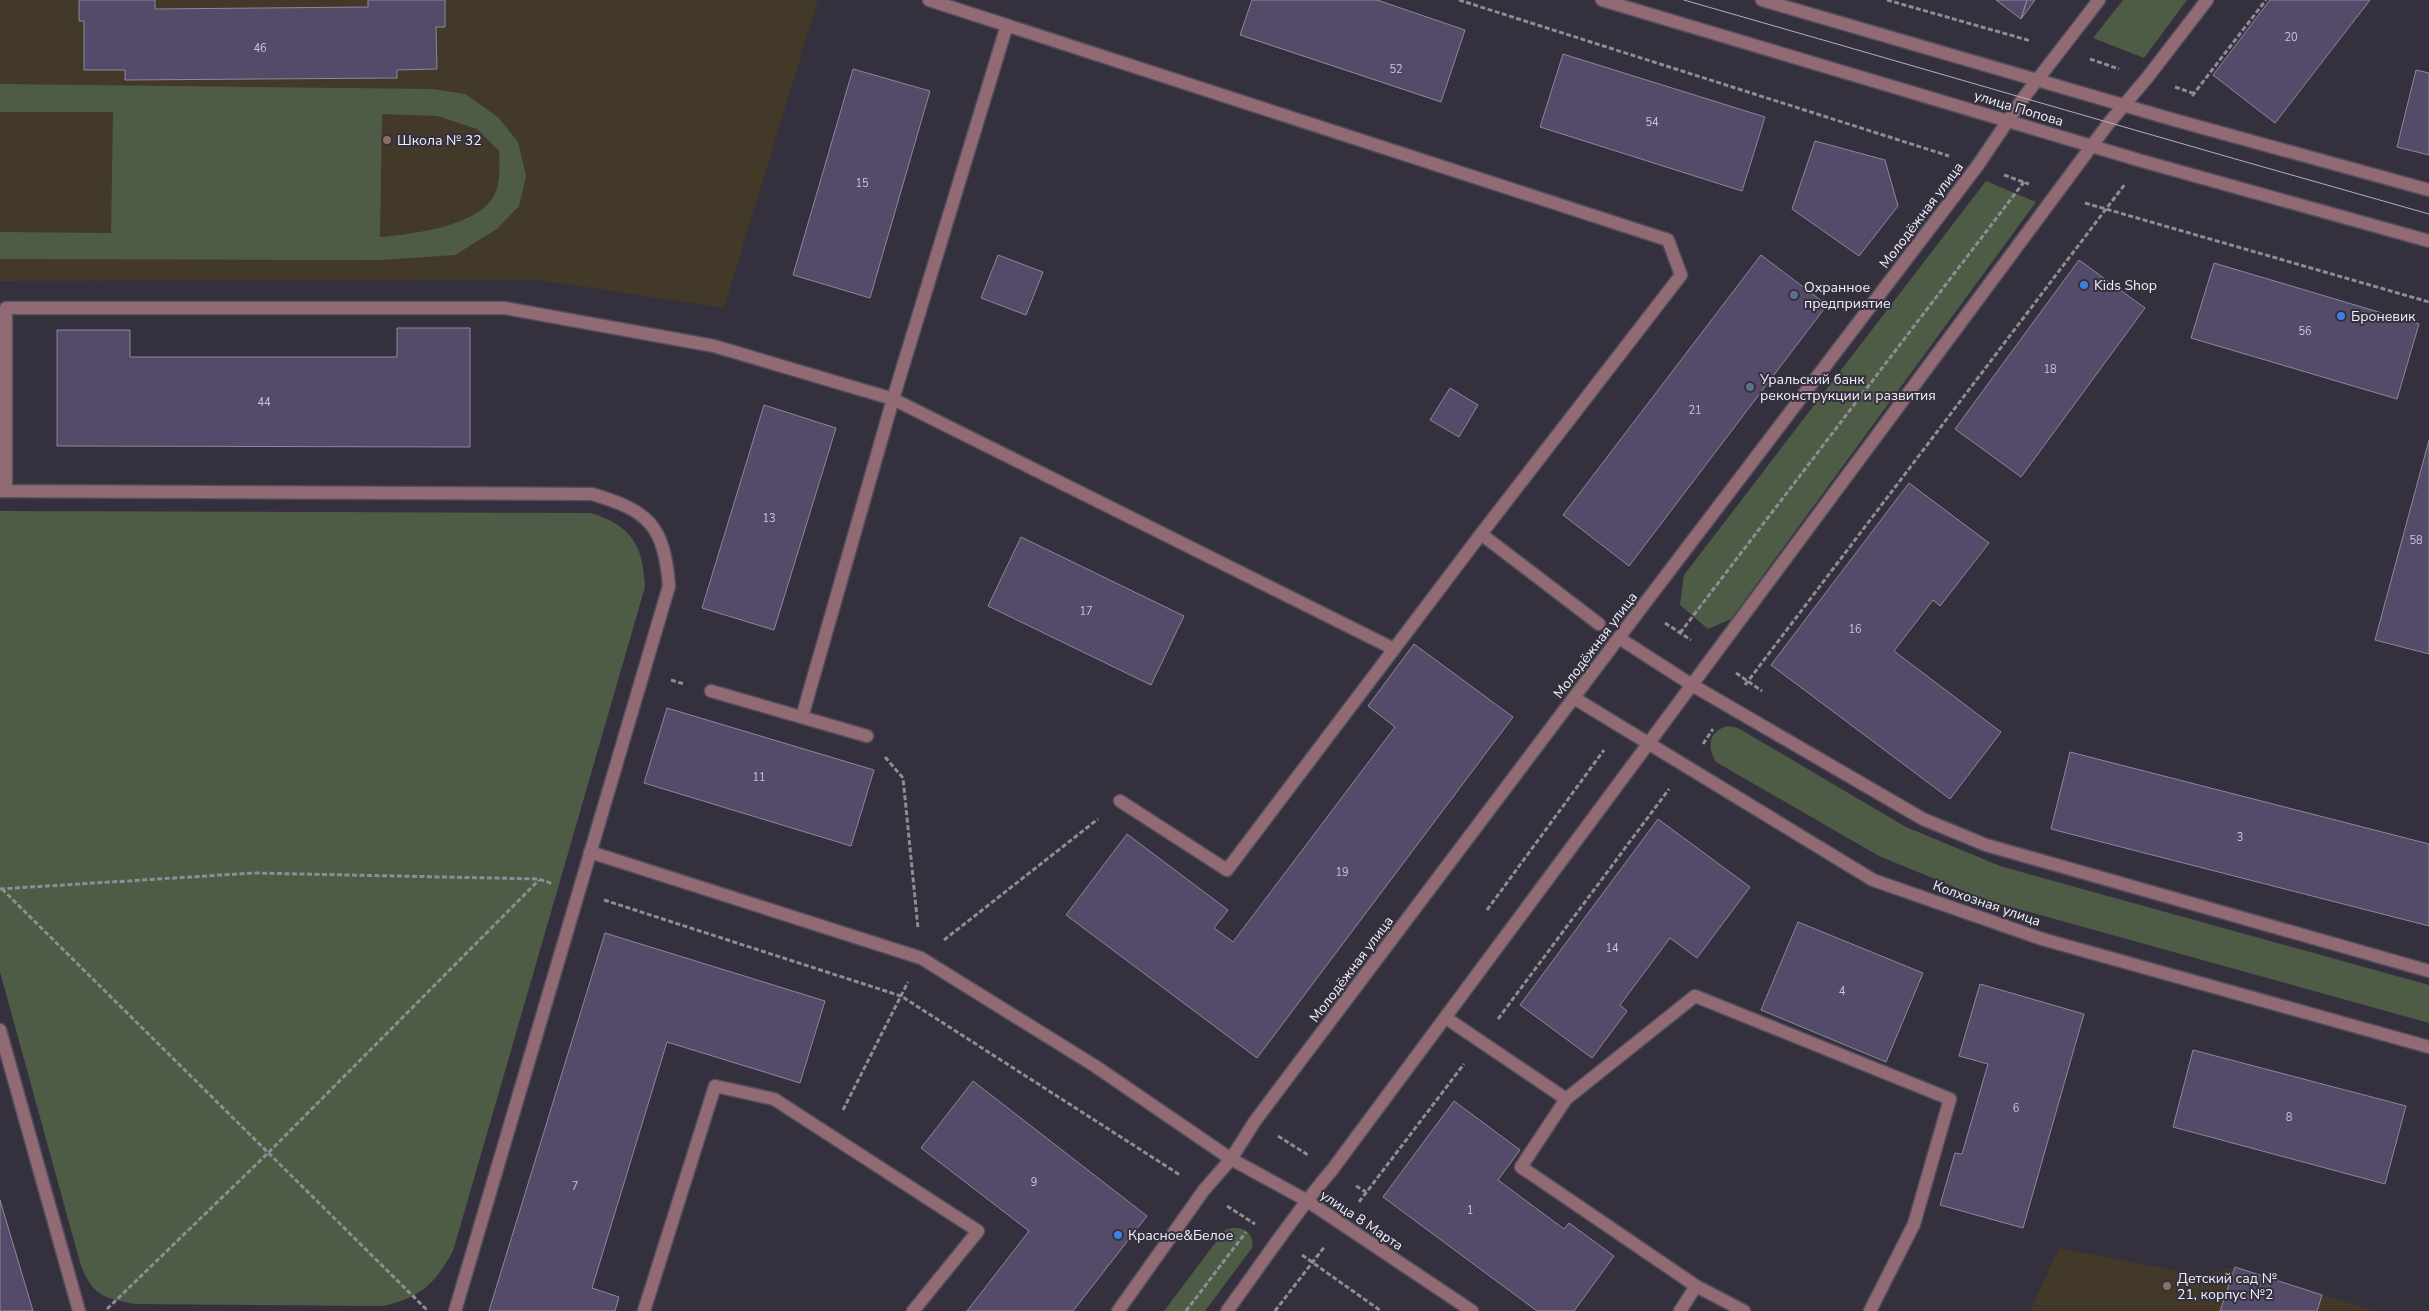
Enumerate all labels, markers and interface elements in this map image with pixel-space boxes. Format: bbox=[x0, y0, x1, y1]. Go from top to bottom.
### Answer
house number: 20 bbox=[2284, 30, 2298, 45]
house number: 46 bbox=[253, 41, 267, 56]
house number: 52 bbox=[1389, 62, 1403, 77]
street label: улица Попова bbox=[1972, 86, 2066, 131]
house number: 54 bbox=[1645, 115, 1659, 130]
place label: Школа № 32 bbox=[397, 131, 482, 150]
marker: Школа № 32 bbox=[381, 134, 393, 146]
street label: Молодёжная улица bbox=[1875, 158, 1968, 272]
house number: 15 bbox=[855, 176, 869, 191]
place label: Kids Shop bbox=[2094, 276, 2157, 295]
place label: Охранное предприятие bbox=[1804, 278, 1891, 313]
marker: Kids Shop bbox=[2078, 279, 2090, 291]
marker: Охранное предприятие bbox=[1788, 289, 1800, 301]
place label: Броневик bbox=[2351, 307, 2416, 326]
marker: Броневик bbox=[2335, 310, 2347, 322]
house number: 56 bbox=[2298, 324, 2312, 339]
house number: 18 bbox=[2043, 362, 2057, 377]
place label: Уральский банк реконструкции и развития bbox=[1759, 370, 1936, 405]
marker: Уральский банк реконструкции и развития bbox=[1744, 381, 1756, 393]
house number: 44 bbox=[257, 395, 271, 410]
house number: 21 bbox=[1688, 403, 1702, 418]
house number: 13 bbox=[762, 511, 776, 526]
house number: 58 bbox=[2409, 533, 2423, 548]
street label: Молодёжная улица bbox=[1549, 588, 1642, 702]
house number: 17 bbox=[1079, 604, 1093, 619]
house number: 16 bbox=[1848, 622, 1862, 637]
house number: 11 bbox=[752, 770, 766, 785]
house number: 3 bbox=[2237, 830, 2243, 845]
house number: 19 bbox=[1335, 865, 1349, 880]
street label: Колхозная улица bbox=[1930, 876, 2043, 931]
street label: Молодёжная улица bbox=[1305, 912, 1398, 1026]
house number: 14 bbox=[1605, 941, 1619, 956]
house number: 4 bbox=[1839, 984, 1846, 999]
house number: 6 bbox=[2013, 1101, 2020, 1116]
house number: 8 bbox=[2286, 1110, 2293, 1125]
house number: 9 bbox=[1031, 1175, 1037, 1190]
house number: 7 bbox=[572, 1179, 578, 1194]
street label: улица 8 Марта bbox=[1317, 1186, 1407, 1255]
house number: 1 bbox=[1467, 1203, 1473, 1218]
place label: Красное&Белое bbox=[1128, 1226, 1233, 1245]
marker: Красное&Белое bbox=[1112, 1229, 1124, 1241]
place label: Детский сад № 21, корпус №2 bbox=[2177, 1269, 2277, 1304]
marker: Детский сад № 21, корпус №2 bbox=[2161, 1280, 2173, 1292]

